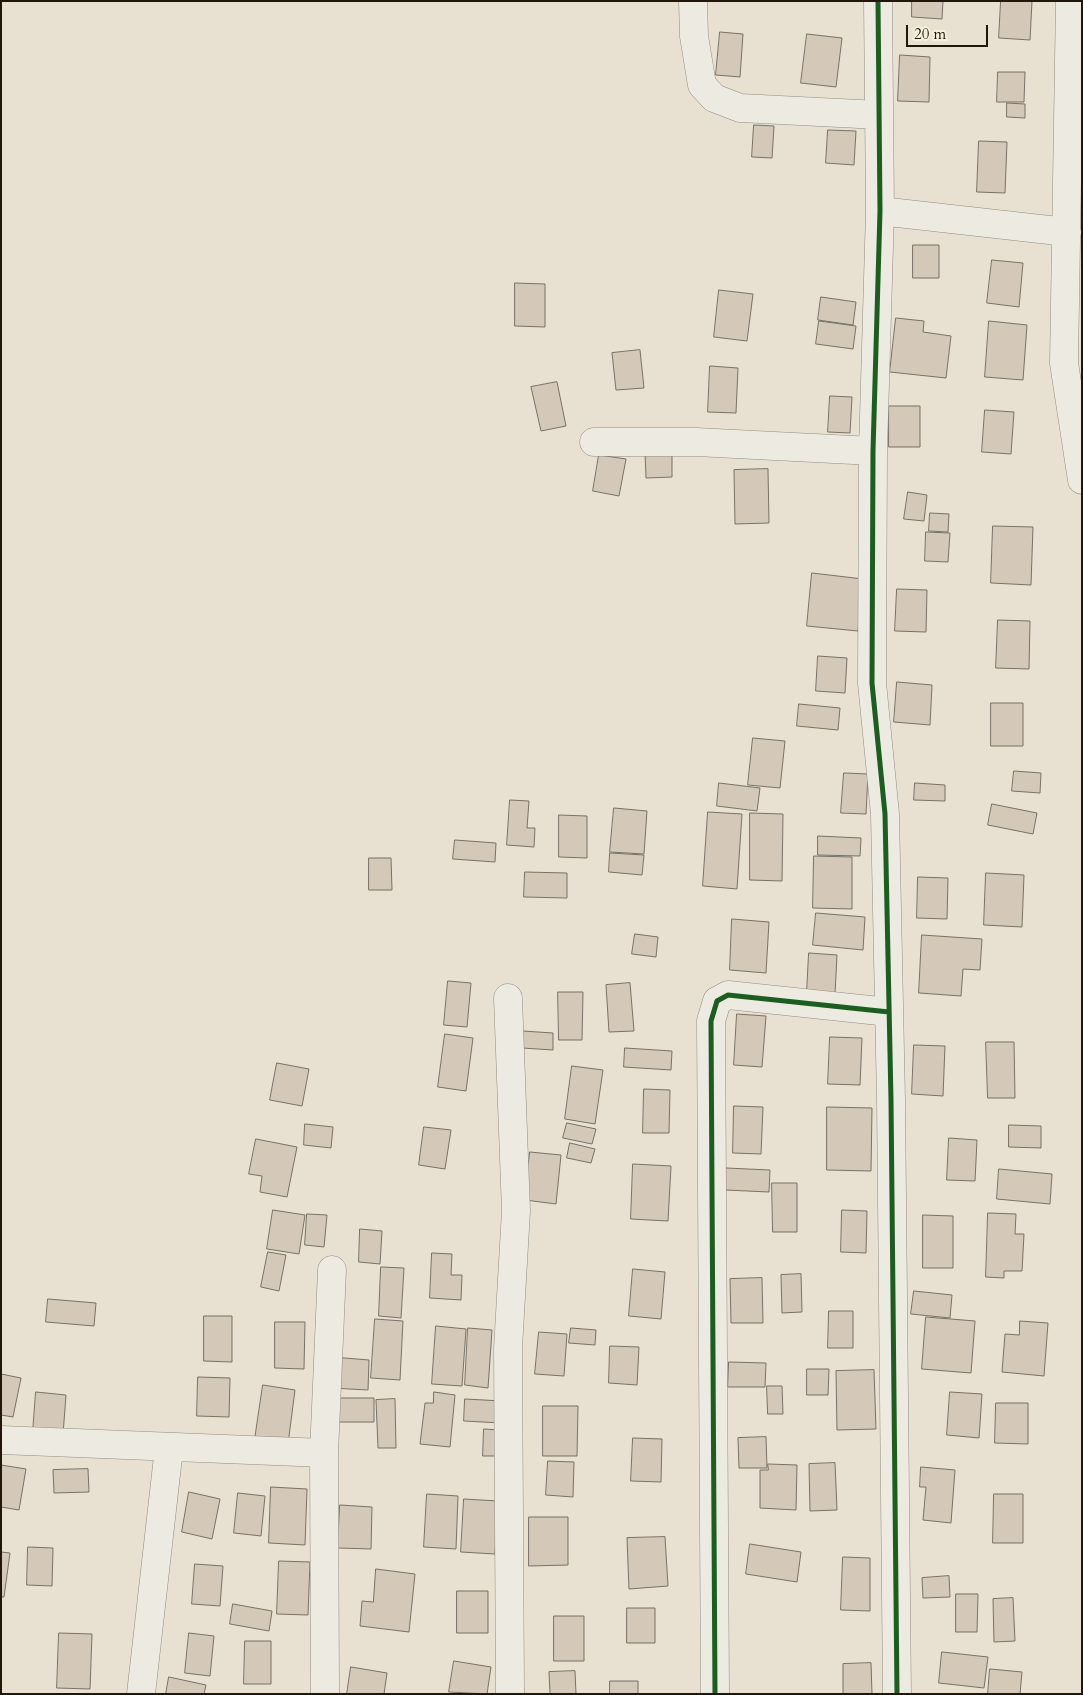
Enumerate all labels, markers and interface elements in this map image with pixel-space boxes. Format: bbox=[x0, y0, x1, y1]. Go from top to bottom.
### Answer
scale bar bbox=[908, 15, 990, 47]
text: 20 m bbox=[914, 24, 946, 44]

